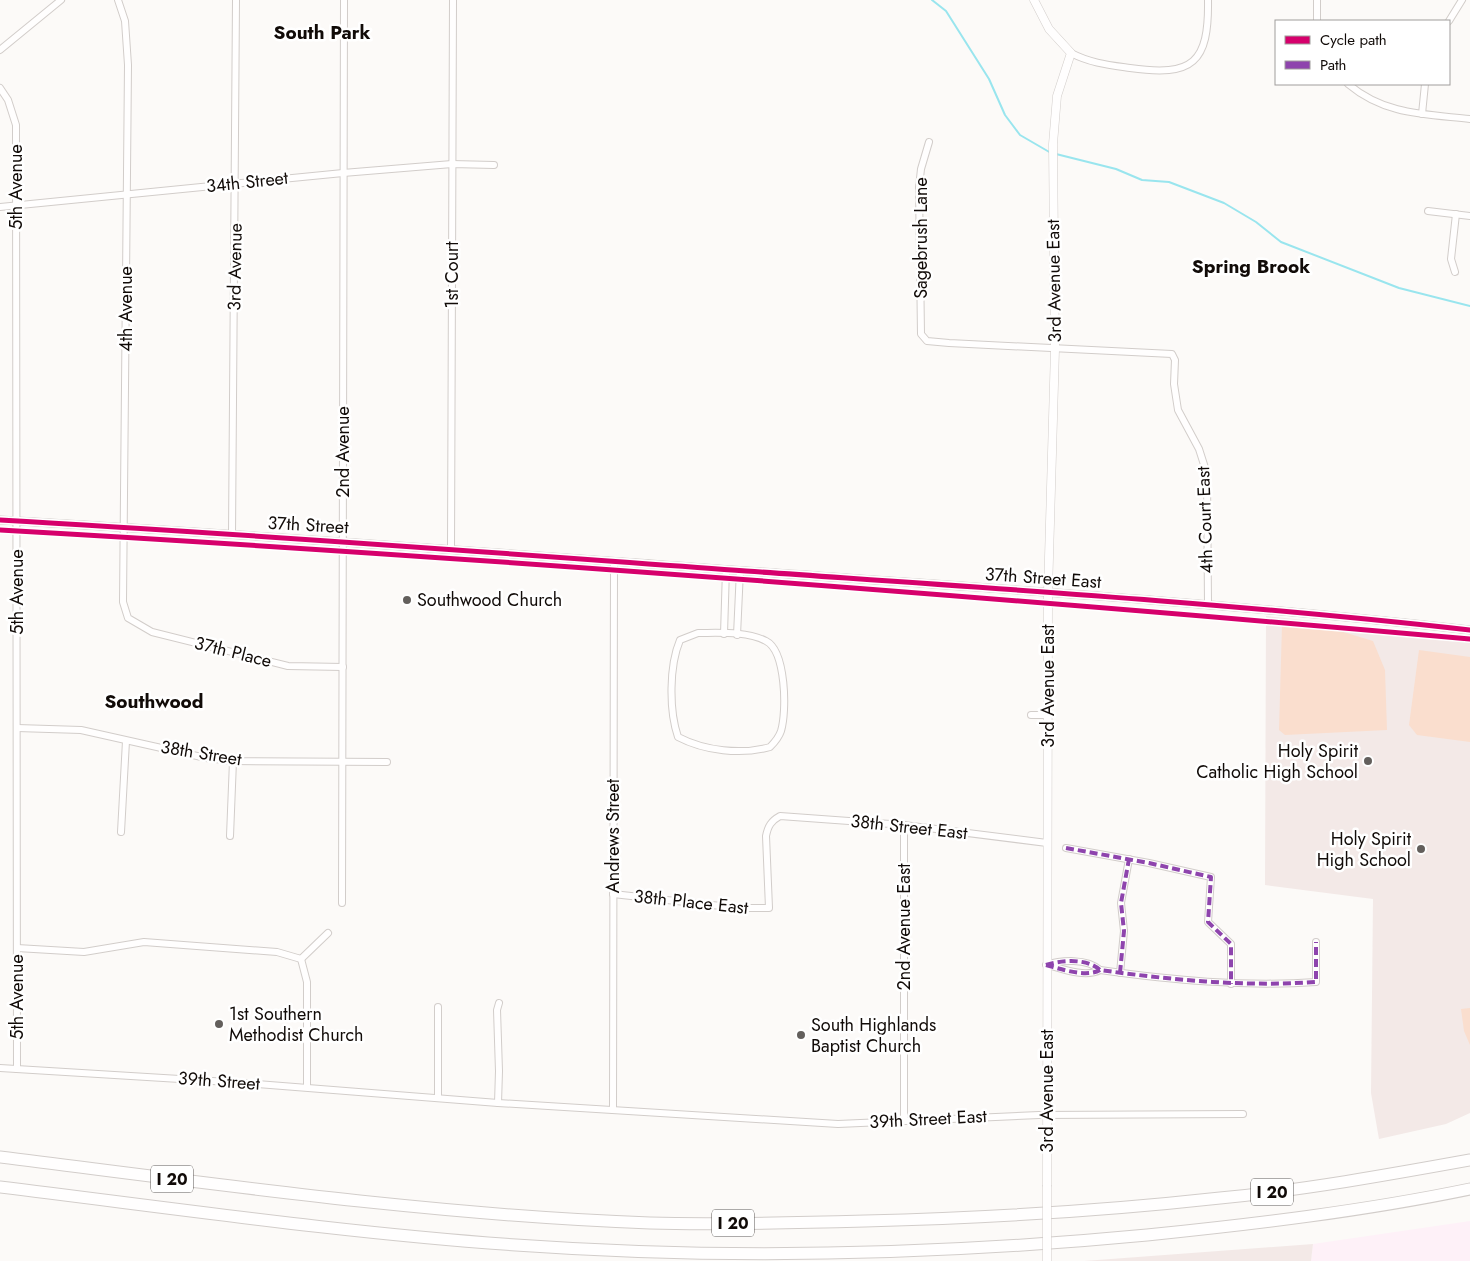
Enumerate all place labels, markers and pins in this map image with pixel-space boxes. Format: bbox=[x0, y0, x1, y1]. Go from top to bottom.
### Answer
place label: Southwood Church bbox=[417, 587, 562, 613]
marker: Southwood Church bbox=[401, 594, 413, 606]
place label: Holy Spirit Catholic High School bbox=[1196, 738, 1359, 785]
marker: Holy Spirit Catholic High School bbox=[1362, 755, 1374, 767]
place label: Holy Spirit High School bbox=[1317, 826, 1412, 873]
marker: Holy Spirit High School bbox=[1415, 843, 1427, 855]
place label: 1st Southern Methodist Church bbox=[229, 1001, 364, 1048]
place label: South Highlands Baptist Church bbox=[811, 1012, 936, 1059]
marker: 1st Southern Methodist Church bbox=[213, 1018, 225, 1030]
marker: South Highlands Baptist Church bbox=[795, 1029, 807, 1041]

